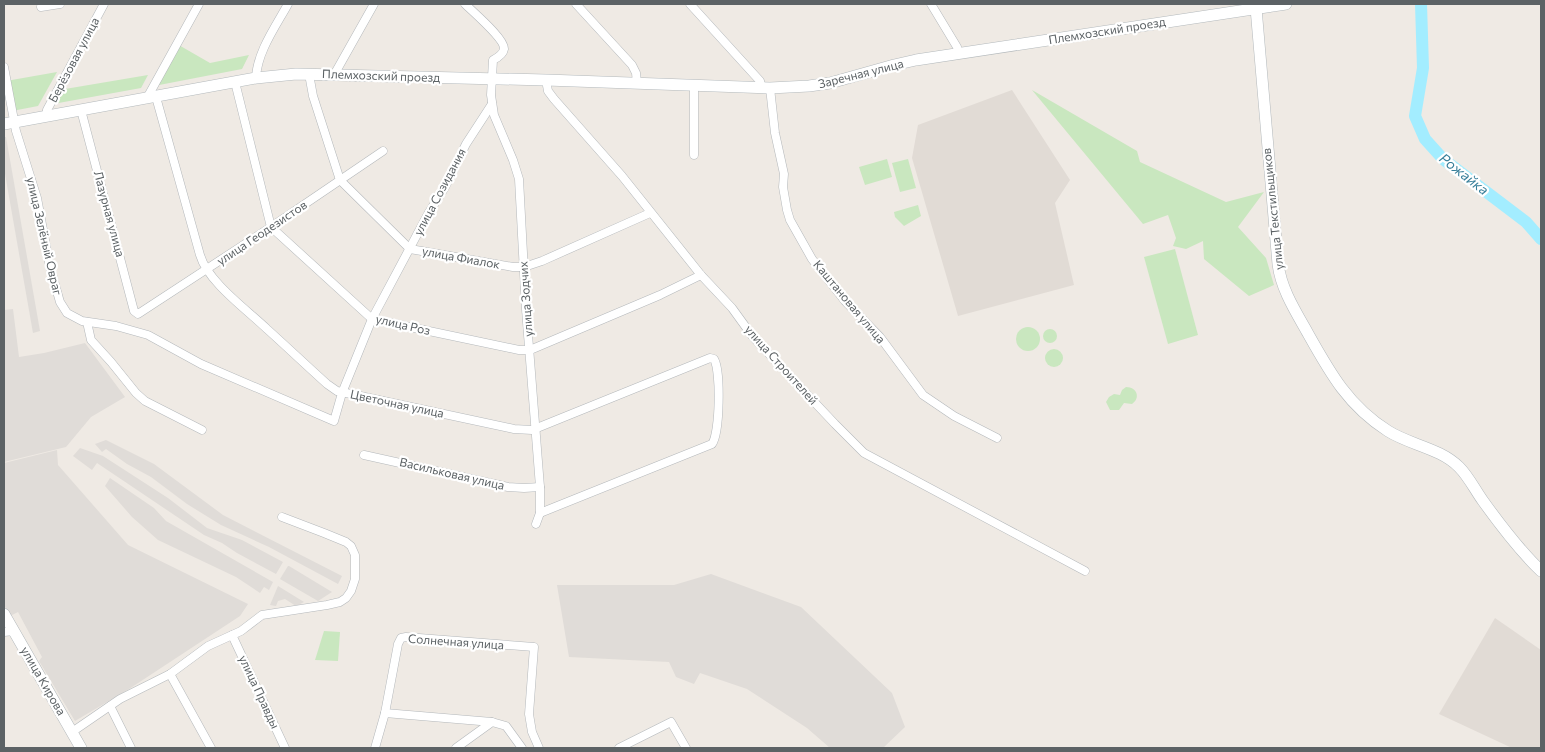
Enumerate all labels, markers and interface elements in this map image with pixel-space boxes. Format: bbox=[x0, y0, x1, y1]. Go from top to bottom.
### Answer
street label: Племхозский проезд bbox=[1047, 14, 1166, 46]
street label: Берёзовая улица bbox=[45, 15, 101, 104]
street label: Заречная улица bbox=[817, 56, 905, 90]
street label: Племхозский проезд bbox=[322, 66, 440, 84]
street label: улица Созидания bbox=[410, 146, 468, 237]
street label: улица Текстильщиков bbox=[1259, 147, 1285, 271]
water label: Рожайка bbox=[1436, 149, 1492, 198]
street label: Лазурная улица bbox=[92, 169, 128, 258]
street label: улица Зелёный Овраг bbox=[25, 175, 65, 296]
street label: улица Геодезистов bbox=[214, 197, 309, 267]
street label: улица Фиалок bbox=[421, 243, 502, 271]
street label: Каштановая улица bbox=[811, 257, 889, 346]
street label: улица Зодчих bbox=[515, 260, 535, 337]
street label: улица Роз bbox=[375, 311, 432, 337]
street label: улица Строителей bbox=[742, 322, 821, 407]
street label: Цветочная улица bbox=[349, 386, 445, 420]
street label: Васильковая улица bbox=[398, 454, 506, 492]
street label: Солнечная улица bbox=[408, 631, 505, 651]
street label: улица Кирова bbox=[19, 644, 69, 717]
street label: улица Правды bbox=[237, 653, 283, 731]

